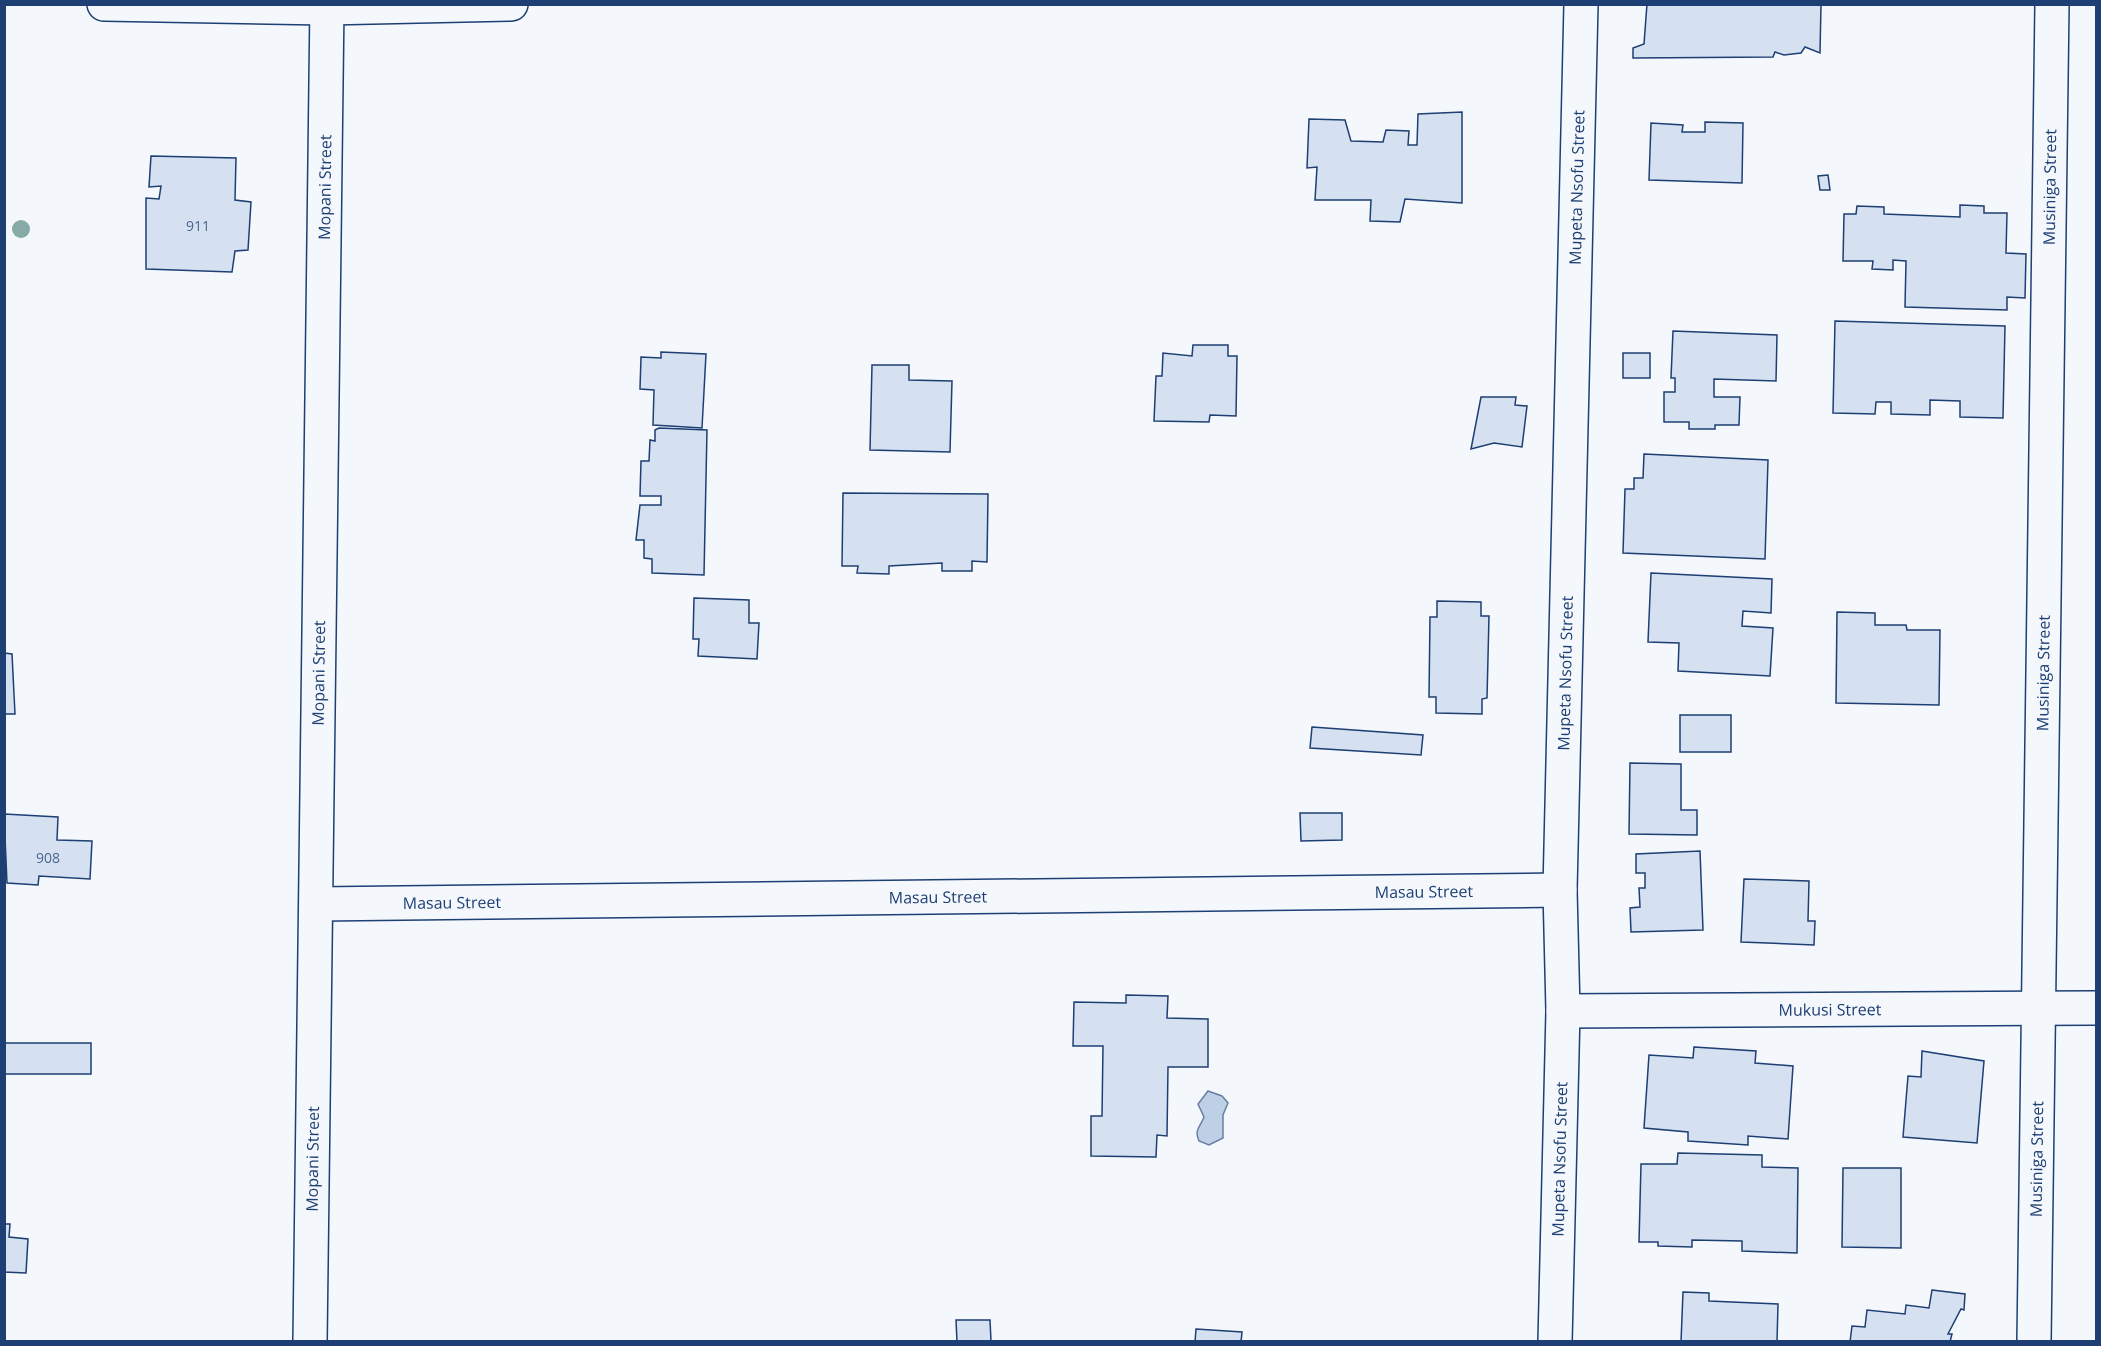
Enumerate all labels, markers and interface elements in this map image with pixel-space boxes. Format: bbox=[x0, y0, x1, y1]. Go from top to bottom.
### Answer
street label: Mupeta Nsofu Street bbox=[1564, 109, 1589, 265]
street label: Musiniga Street bbox=[2038, 129, 2061, 245]
street label: Mopani Street bbox=[313, 134, 336, 240]
house number: 911 bbox=[186, 216, 210, 235]
street label: Mupeta Nsofu Street bbox=[1552, 595, 1578, 751]
street label: Musiniga Street bbox=[2031, 615, 2055, 731]
street label: Mopani Street bbox=[307, 620, 330, 726]
house number: 908 bbox=[36, 848, 60, 867]
street label: Masau Street bbox=[1375, 880, 1474, 903]
street label: Masau Street bbox=[889, 885, 988, 909]
street label: Masau Street bbox=[403, 891, 502, 914]
street label: Mukusi Street bbox=[1778, 998, 1882, 1021]
street label: Mupeta Nsofu Street bbox=[1547, 1081, 1572, 1237]
street label: Musiniga Street bbox=[2025, 1100, 2048, 1217]
street label: Mopani Street bbox=[301, 1106, 324, 1212]

